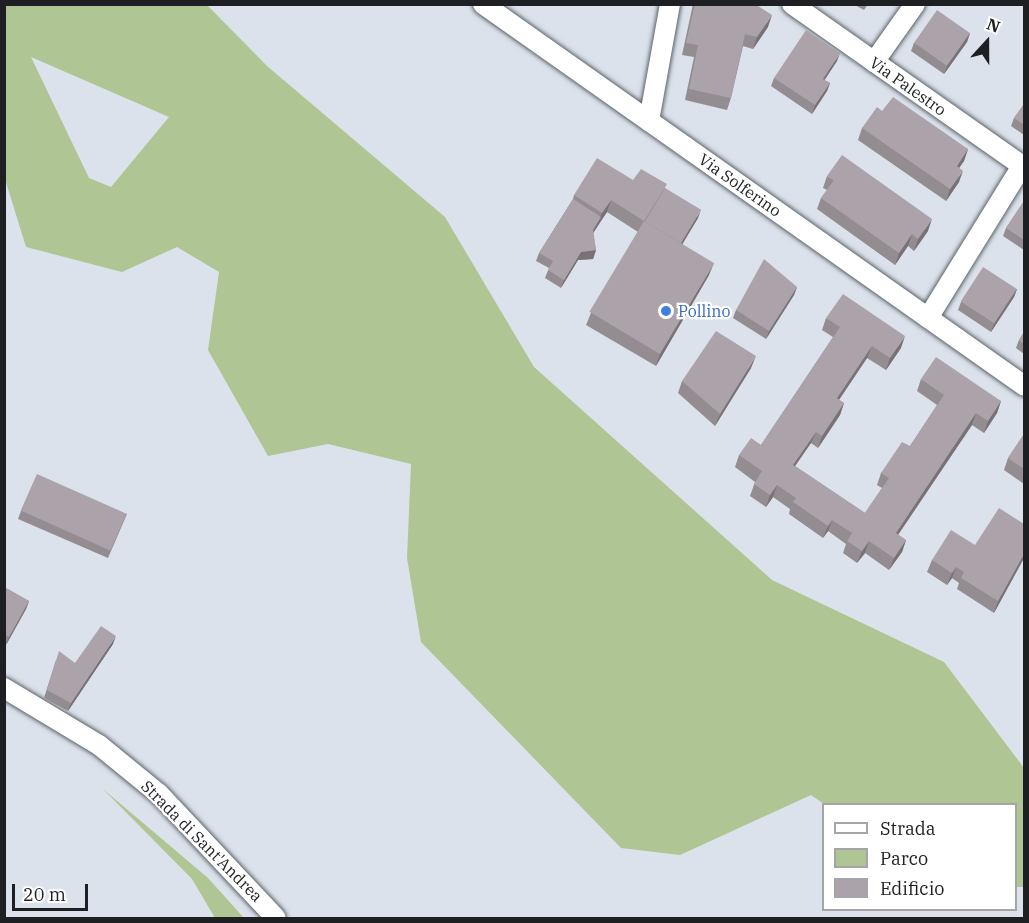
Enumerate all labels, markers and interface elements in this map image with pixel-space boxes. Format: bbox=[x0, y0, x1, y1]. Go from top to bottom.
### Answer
north arrow bbox=[957, 12, 1017, 72]
text: N bbox=[984, 14, 1003, 37]
street label: Via Palestro bbox=[866, 53, 950, 119]
street label: Via Solferino bbox=[695, 150, 785, 220]
place label: Pollino bbox=[678, 301, 731, 321]
marker: Pollino bbox=[659, 304, 673, 318]
street label: Strada di Sant'Andrea bbox=[137, 776, 267, 906]
legend bbox=[822, 803, 1017, 911]
text: Strada bbox=[880, 817, 936, 840]
text: Parco bbox=[880, 847, 928, 870]
scale bar bbox=[15, 872, 92, 910]
text: Edificio bbox=[880, 877, 944, 900]
text: 20 m bbox=[23, 883, 66, 906]

